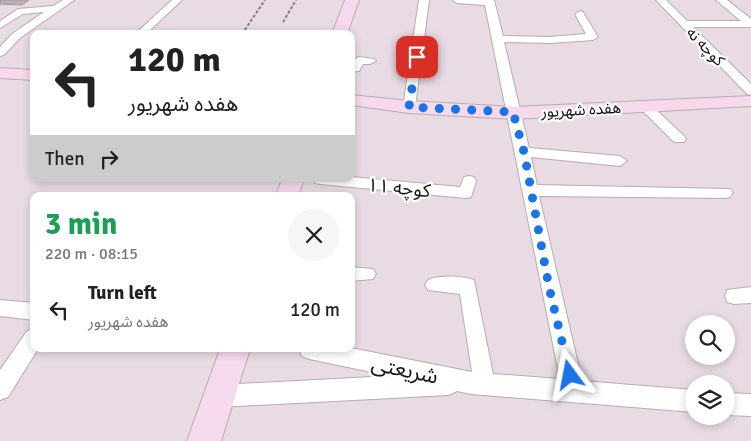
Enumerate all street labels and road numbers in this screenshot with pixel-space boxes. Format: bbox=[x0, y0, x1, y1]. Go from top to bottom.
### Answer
street label: کوچه نه bbox=[682, 23, 729, 71]
street label: هفده شهریور bbox=[539, 98, 622, 122]
street label: کوچه ۱۱ bbox=[366, 173, 433, 203]
street label: شریعتی bbox=[369, 349, 441, 390]

